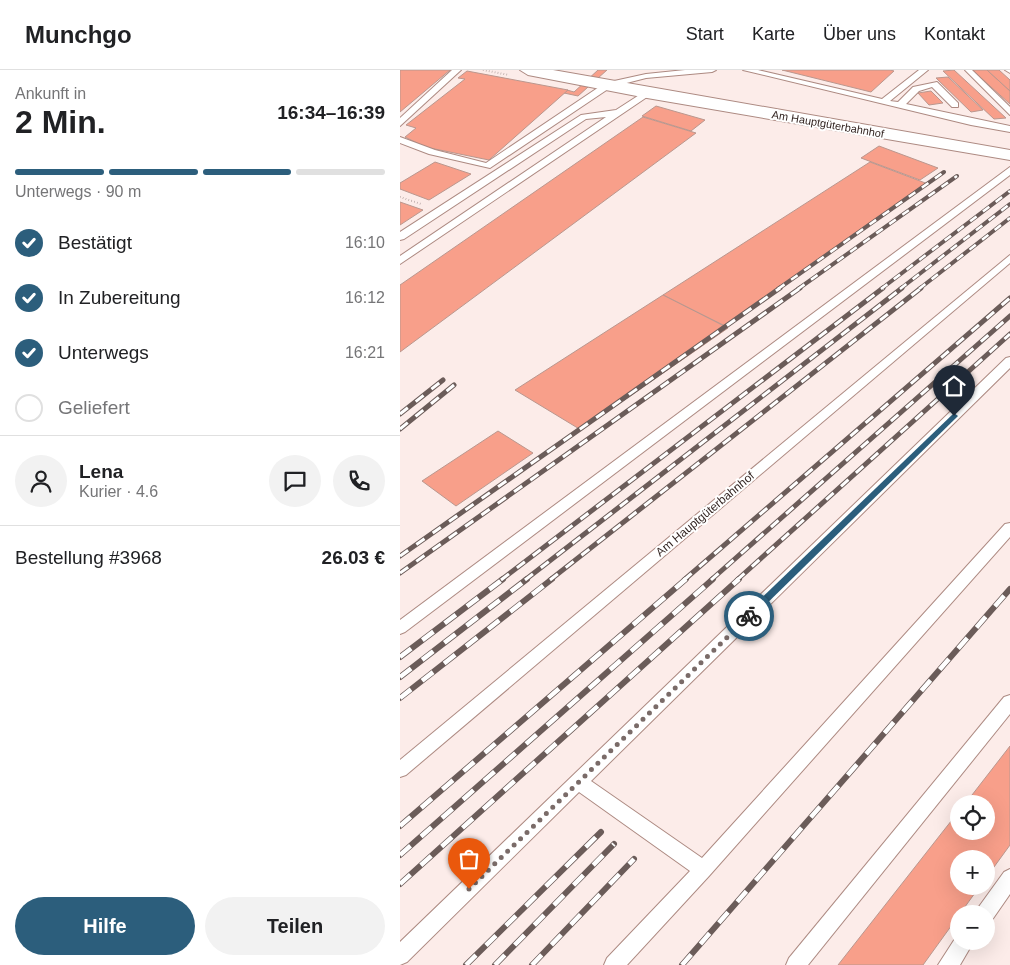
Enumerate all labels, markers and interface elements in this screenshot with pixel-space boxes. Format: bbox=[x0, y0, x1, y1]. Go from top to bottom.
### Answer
text: Munchgo bbox=[25, 21, 132, 48]
text: Start bbox=[686, 24, 724, 44]
text: Karte bbox=[752, 24, 795, 44]
text: Über uns bbox=[823, 24, 896, 44]
text: Kontakt bbox=[924, 24, 985, 44]
text: Ankunft in bbox=[15, 85, 86, 102]
text: 16:34–16:39 bbox=[277, 102, 385, 123]
text: 2 Min. bbox=[15, 104, 106, 140]
street label: Am Hauptgüterbahnhof bbox=[771, 108, 886, 140]
text: Unterwegs · 90 m bbox=[15, 183, 141, 200]
icon: check bbox=[15, 229, 43, 257]
text: Bestätigt bbox=[58, 232, 132, 253]
text: 16:10 bbox=[345, 234, 385, 251]
icon: check bbox=[15, 284, 43, 312]
text: In Zubereitung bbox=[58, 287, 181, 308]
text: 16:12 bbox=[345, 289, 385, 306]
icon: check bbox=[15, 339, 43, 367]
text: Unterwegs bbox=[58, 342, 149, 363]
text: 16:21 bbox=[345, 344, 385, 361]
pin bbox=[933, 365, 975, 416]
icon: home bbox=[940, 372, 968, 400]
text: Geliefert bbox=[58, 397, 130, 418]
button: person bbox=[15, 455, 67, 507]
button: chat bbox=[269, 455, 321, 507]
button: phone bbox=[333, 455, 385, 507]
text: Lena bbox=[79, 461, 123, 482]
street label: Am Hauptgüterbahnhof bbox=[653, 468, 758, 559]
text: Kurier · 4.6 bbox=[79, 483, 158, 500]
text: Bestellung #3968 bbox=[15, 547, 162, 568]
text: 26.03 € bbox=[322, 547, 385, 568]
courier bbox=[724, 591, 774, 641]
icon: bike bbox=[735, 602, 763, 630]
map controls bbox=[950, 795, 995, 950]
button: locate bbox=[950, 795, 995, 840]
pin bbox=[448, 838, 490, 889]
icon: bag bbox=[455, 845, 483, 873]
button: + bbox=[950, 850, 995, 895]
button: Hilfe bbox=[15, 897, 195, 955]
button: Teilen bbox=[205, 897, 385, 955]
button: − bbox=[950, 905, 995, 950]

